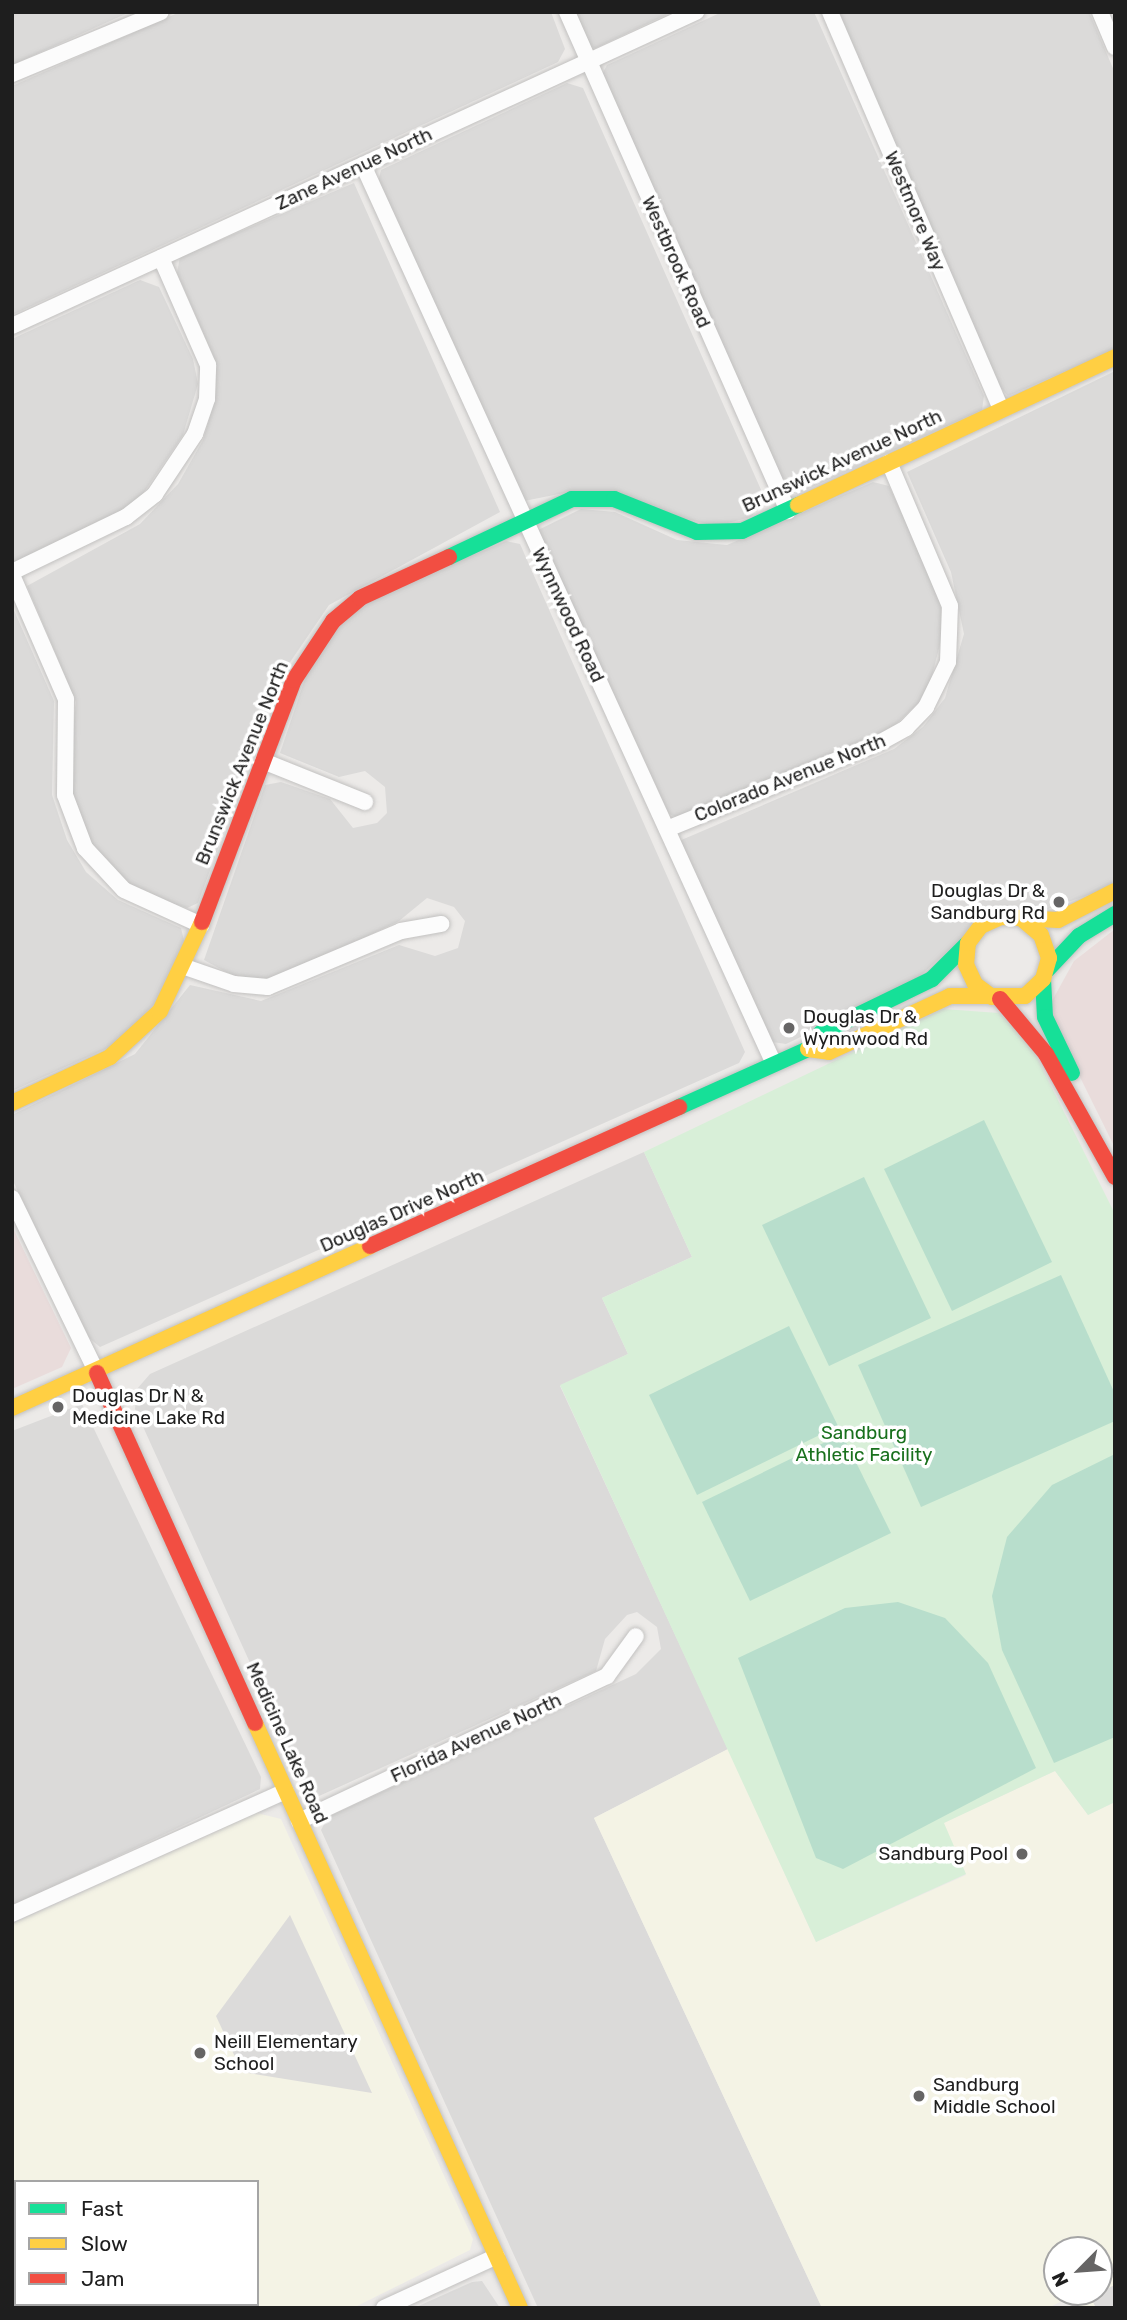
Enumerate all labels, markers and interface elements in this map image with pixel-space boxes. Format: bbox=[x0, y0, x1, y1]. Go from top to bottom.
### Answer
street label: Zane Avenue North bbox=[272, 123, 436, 215]
street label: Westmore Way bbox=[879, 148, 951, 274]
street label: Westbrook Road bbox=[637, 192, 715, 332]
street label: Brunswick Avenue North bbox=[738, 404, 946, 518]
street label: Wynnwood Road bbox=[527, 544, 609, 686]
street label: Brunswick Avenue North bbox=[190, 657, 294, 869]
street label: Colorado Avenue North bbox=[691, 729, 889, 827]
place label: Douglas Dr & Sandburg Rd bbox=[930, 880, 1045, 924]
marker: Douglas Dr & Sandburg Rd bbox=[1051, 894, 1067, 910]
place label: Douglas Dr & Wynnwood Rd bbox=[803, 1006, 928, 1050]
marker: Douglas Dr & Wynnwood Rd bbox=[781, 1020, 797, 1036]
street label: Douglas Drive North bbox=[317, 1165, 487, 1257]
place label: Douglas Dr N & Medicine Lake Rd bbox=[72, 1385, 225, 1429]
marker: Douglas Dr N & Medicine Lake Rd bbox=[50, 1399, 66, 1415]
park label: Sandburg Athletic Facility bbox=[796, 1422, 932, 1466]
street label: Medicine Lake Road bbox=[241, 1659, 333, 1827]
street label: Florida Avenue North bbox=[387, 1688, 565, 1788]
place label: Sandburg Pool bbox=[879, 1843, 1008, 1865]
marker: Sandburg Pool bbox=[1014, 1846, 1030, 1862]
place label: Neill Elementary School bbox=[214, 2031, 358, 2075]
marker: Neill Elementary School bbox=[192, 2045, 208, 2061]
place label: Sandburg Middle School bbox=[933, 2074, 1056, 2118]
marker: Sandburg Middle School bbox=[911, 2088, 927, 2104]
legend bbox=[14, 2180, 259, 2306]
text: Fast bbox=[81, 2196, 123, 2221]
text: Slow bbox=[81, 2231, 128, 2256]
north arrow bbox=[1043, 2236, 1113, 2306]
text: Jam bbox=[81, 2266, 125, 2291]
text: N bbox=[1047, 2268, 1074, 2290]

